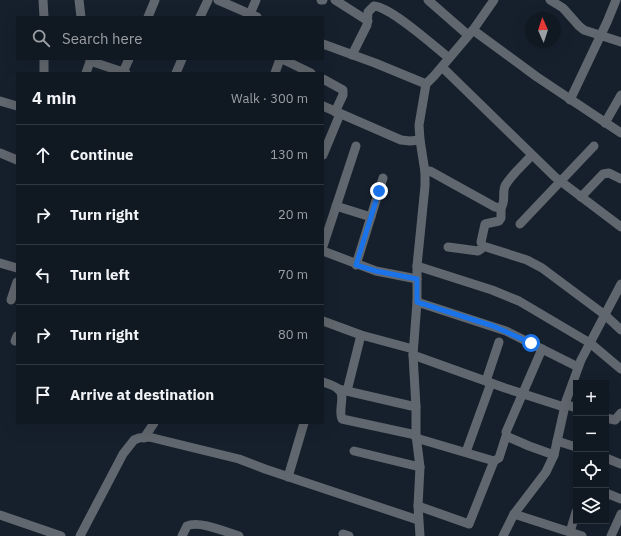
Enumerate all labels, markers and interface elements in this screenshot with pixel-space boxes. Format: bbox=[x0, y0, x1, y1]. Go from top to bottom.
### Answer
north arrow bbox=[525, 12, 561, 48]
search box bbox=[16, 16, 324, 60]
icon: search bbox=[30, 27, 52, 49]
text: Search here bbox=[62, 29, 142, 48]
text: 4 min bbox=[32, 87, 76, 109]
text: Walk · 300 m bbox=[231, 90, 308, 107]
icon: ahead bbox=[32, 144, 54, 166]
text: Continue bbox=[70, 145, 134, 164]
text: 130 m bbox=[270, 146, 308, 163]
route end bbox=[370, 182, 388, 200]
icon: right bbox=[32, 204, 54, 226]
text: Turn right bbox=[70, 205, 139, 224]
text: 20 m bbox=[278, 206, 308, 223]
icon: left bbox=[32, 264, 54, 286]
text: Turn left bbox=[70, 265, 130, 284]
text: 70 m bbox=[278, 266, 308, 283]
icon: right bbox=[32, 324, 54, 346]
text: Turn right bbox=[70, 325, 139, 344]
text: 80 m bbox=[278, 326, 308, 343]
route start bbox=[522, 334, 540, 352]
map controls bbox=[573, 380, 609, 524]
button: + bbox=[573, 380, 609, 416]
icon: arrive bbox=[32, 384, 54, 406]
text: Arrive at destination bbox=[70, 385, 214, 404]
button: − bbox=[573, 416, 609, 452]
button: locate bbox=[573, 452, 609, 488]
button: layers bbox=[573, 488, 609, 524]

